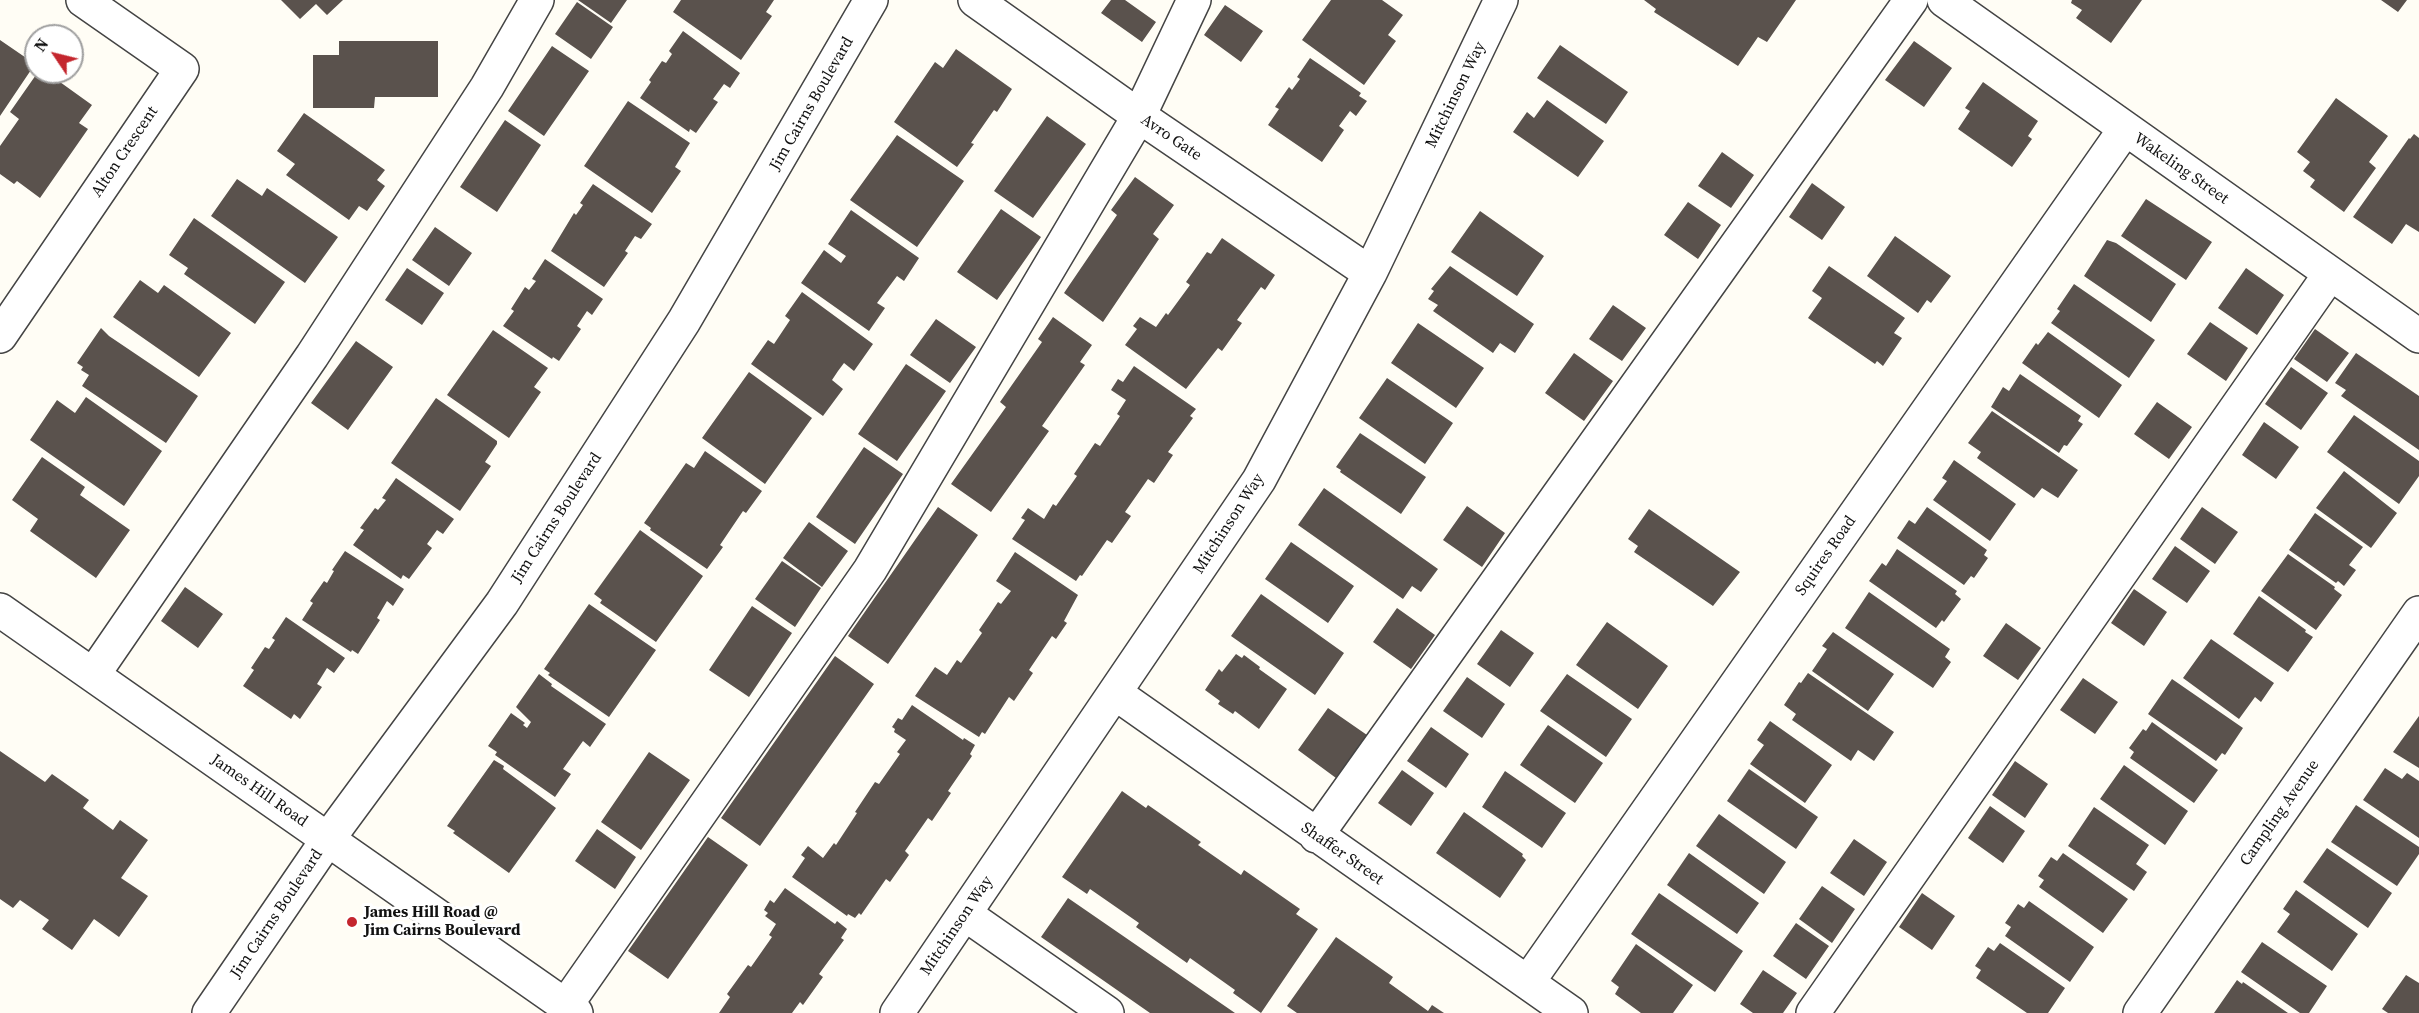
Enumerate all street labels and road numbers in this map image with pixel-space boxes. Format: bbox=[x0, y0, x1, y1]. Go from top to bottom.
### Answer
street label: Jim Cairns Boulevard bbox=[766, 34, 858, 174]
street label: Mitchinson Way bbox=[1422, 39, 1490, 151]
street label: Alton Crescent bbox=[88, 103, 162, 201]
street label: Avro Gate bbox=[1137, 111, 1205, 165]
street label: Wakeling Street bbox=[2130, 129, 2232, 209]
street label: Jim Cairns Boulevard bbox=[508, 449, 606, 587]
street label: Mitchinson Way bbox=[1189, 470, 1269, 578]
street label: Squires Road bbox=[1791, 512, 1861, 600]
street label: James Hill Road bbox=[207, 751, 311, 831]
street label: Campling Avenue bbox=[2236, 756, 2324, 870]
street label: Shaffer Street bbox=[1297, 819, 1387, 889]
street label: Jim Cairns Boulevard bbox=[227, 846, 327, 982]
street label: Mitchinson Way bbox=[917, 873, 997, 979]

